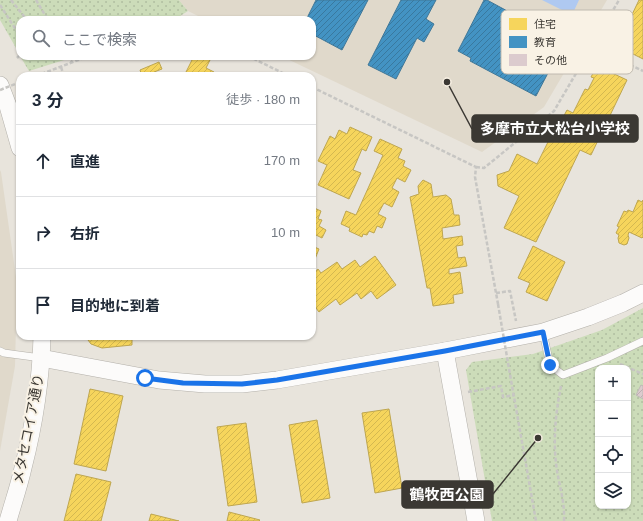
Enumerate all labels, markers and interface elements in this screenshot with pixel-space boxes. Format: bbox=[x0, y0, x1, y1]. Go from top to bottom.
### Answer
legend bbox=[501, 10, 633, 74]
search box bbox=[16, 16, 316, 60]
text: 住宅 bbox=[534, 18, 556, 30]
icon: search bbox=[30, 27, 52, 49]
text: ここで検索 bbox=[62, 31, 137, 48]
text: 教育 bbox=[534, 36, 556, 48]
text: その他 bbox=[534, 54, 567, 66]
text: 3 分 bbox=[32, 91, 63, 110]
text: 徒歩 · 180 m bbox=[226, 92, 300, 107]
callout: 多摩市立大松台小学校 bbox=[472, 115, 638, 142]
text: 多摩市立大松台小学校 bbox=[480, 120, 630, 137]
icon: ahead bbox=[32, 150, 54, 172]
text: 直進 bbox=[70, 153, 100, 170]
text: 170 m bbox=[264, 153, 300, 168]
icon: right bbox=[32, 222, 54, 244]
text: 右折 bbox=[70, 225, 100, 242]
text: 10 m bbox=[271, 225, 300, 240]
icon: arrive bbox=[32, 294, 54, 316]
text: 目的地に到着 bbox=[70, 297, 160, 314]
route end bbox=[541, 356, 559, 374]
map controls bbox=[595, 365, 631, 509]
button: + bbox=[595, 365, 631, 401]
route start bbox=[136, 369, 154, 387]
street label: メタセコイア通り bbox=[9, 373, 47, 485]
button: − bbox=[595, 401, 631, 437]
button: locate bbox=[595, 437, 631, 473]
button: layers bbox=[595, 473, 631, 509]
callout: 鶴牧西公園 bbox=[402, 481, 493, 508]
text: 鶴牧西公園 bbox=[409, 486, 485, 503]

